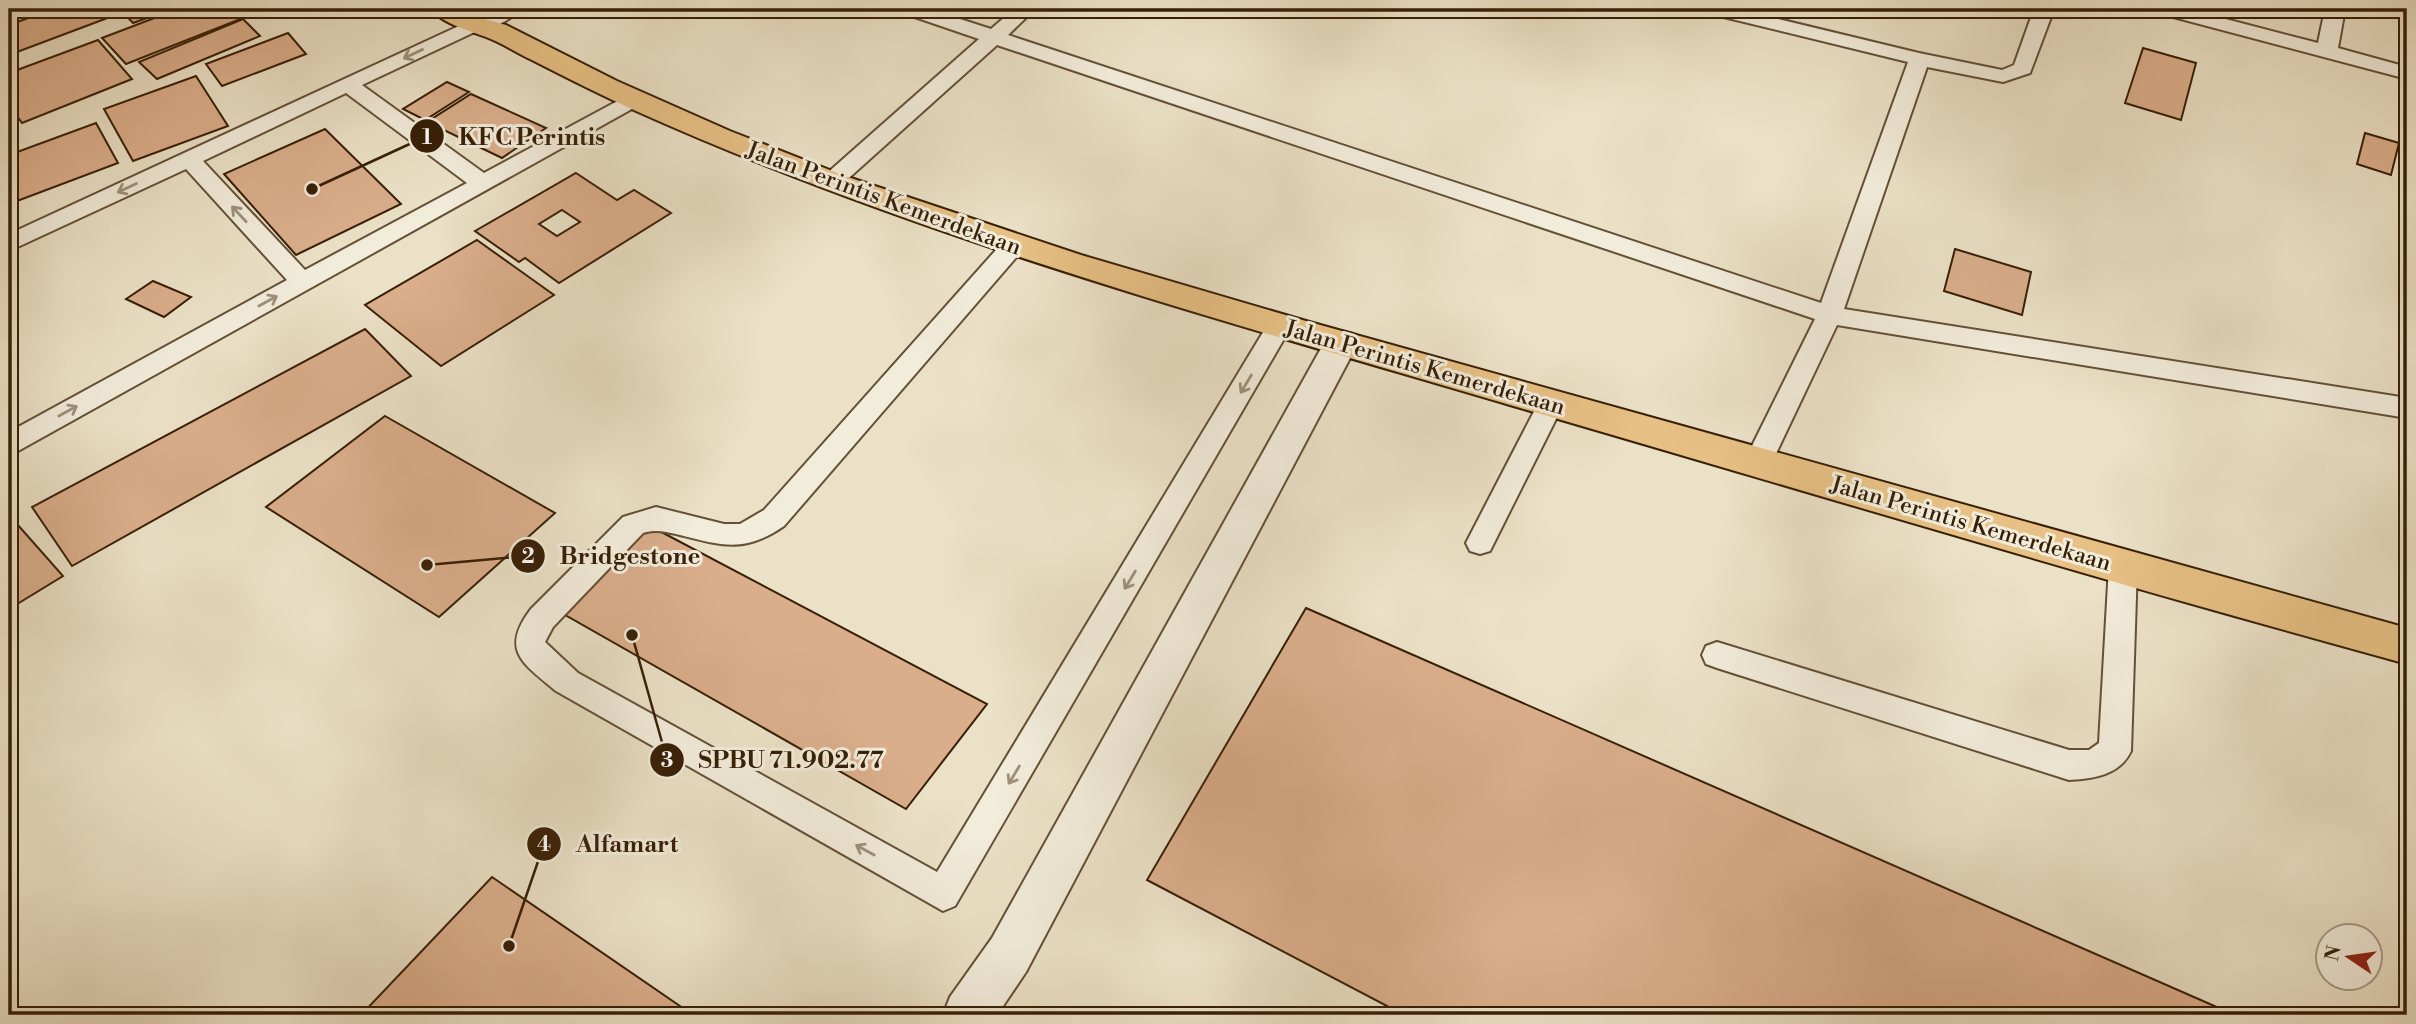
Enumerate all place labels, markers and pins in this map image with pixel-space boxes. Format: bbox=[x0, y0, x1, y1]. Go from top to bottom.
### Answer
callout: KFC Perintis bbox=[409, 114, 619, 159]
callout: Bridgestone bbox=[510, 533, 714, 578]
callout: SPBU 71.902.77 bbox=[650, 738, 898, 783]
callout: Alfamart bbox=[527, 821, 693, 866]

